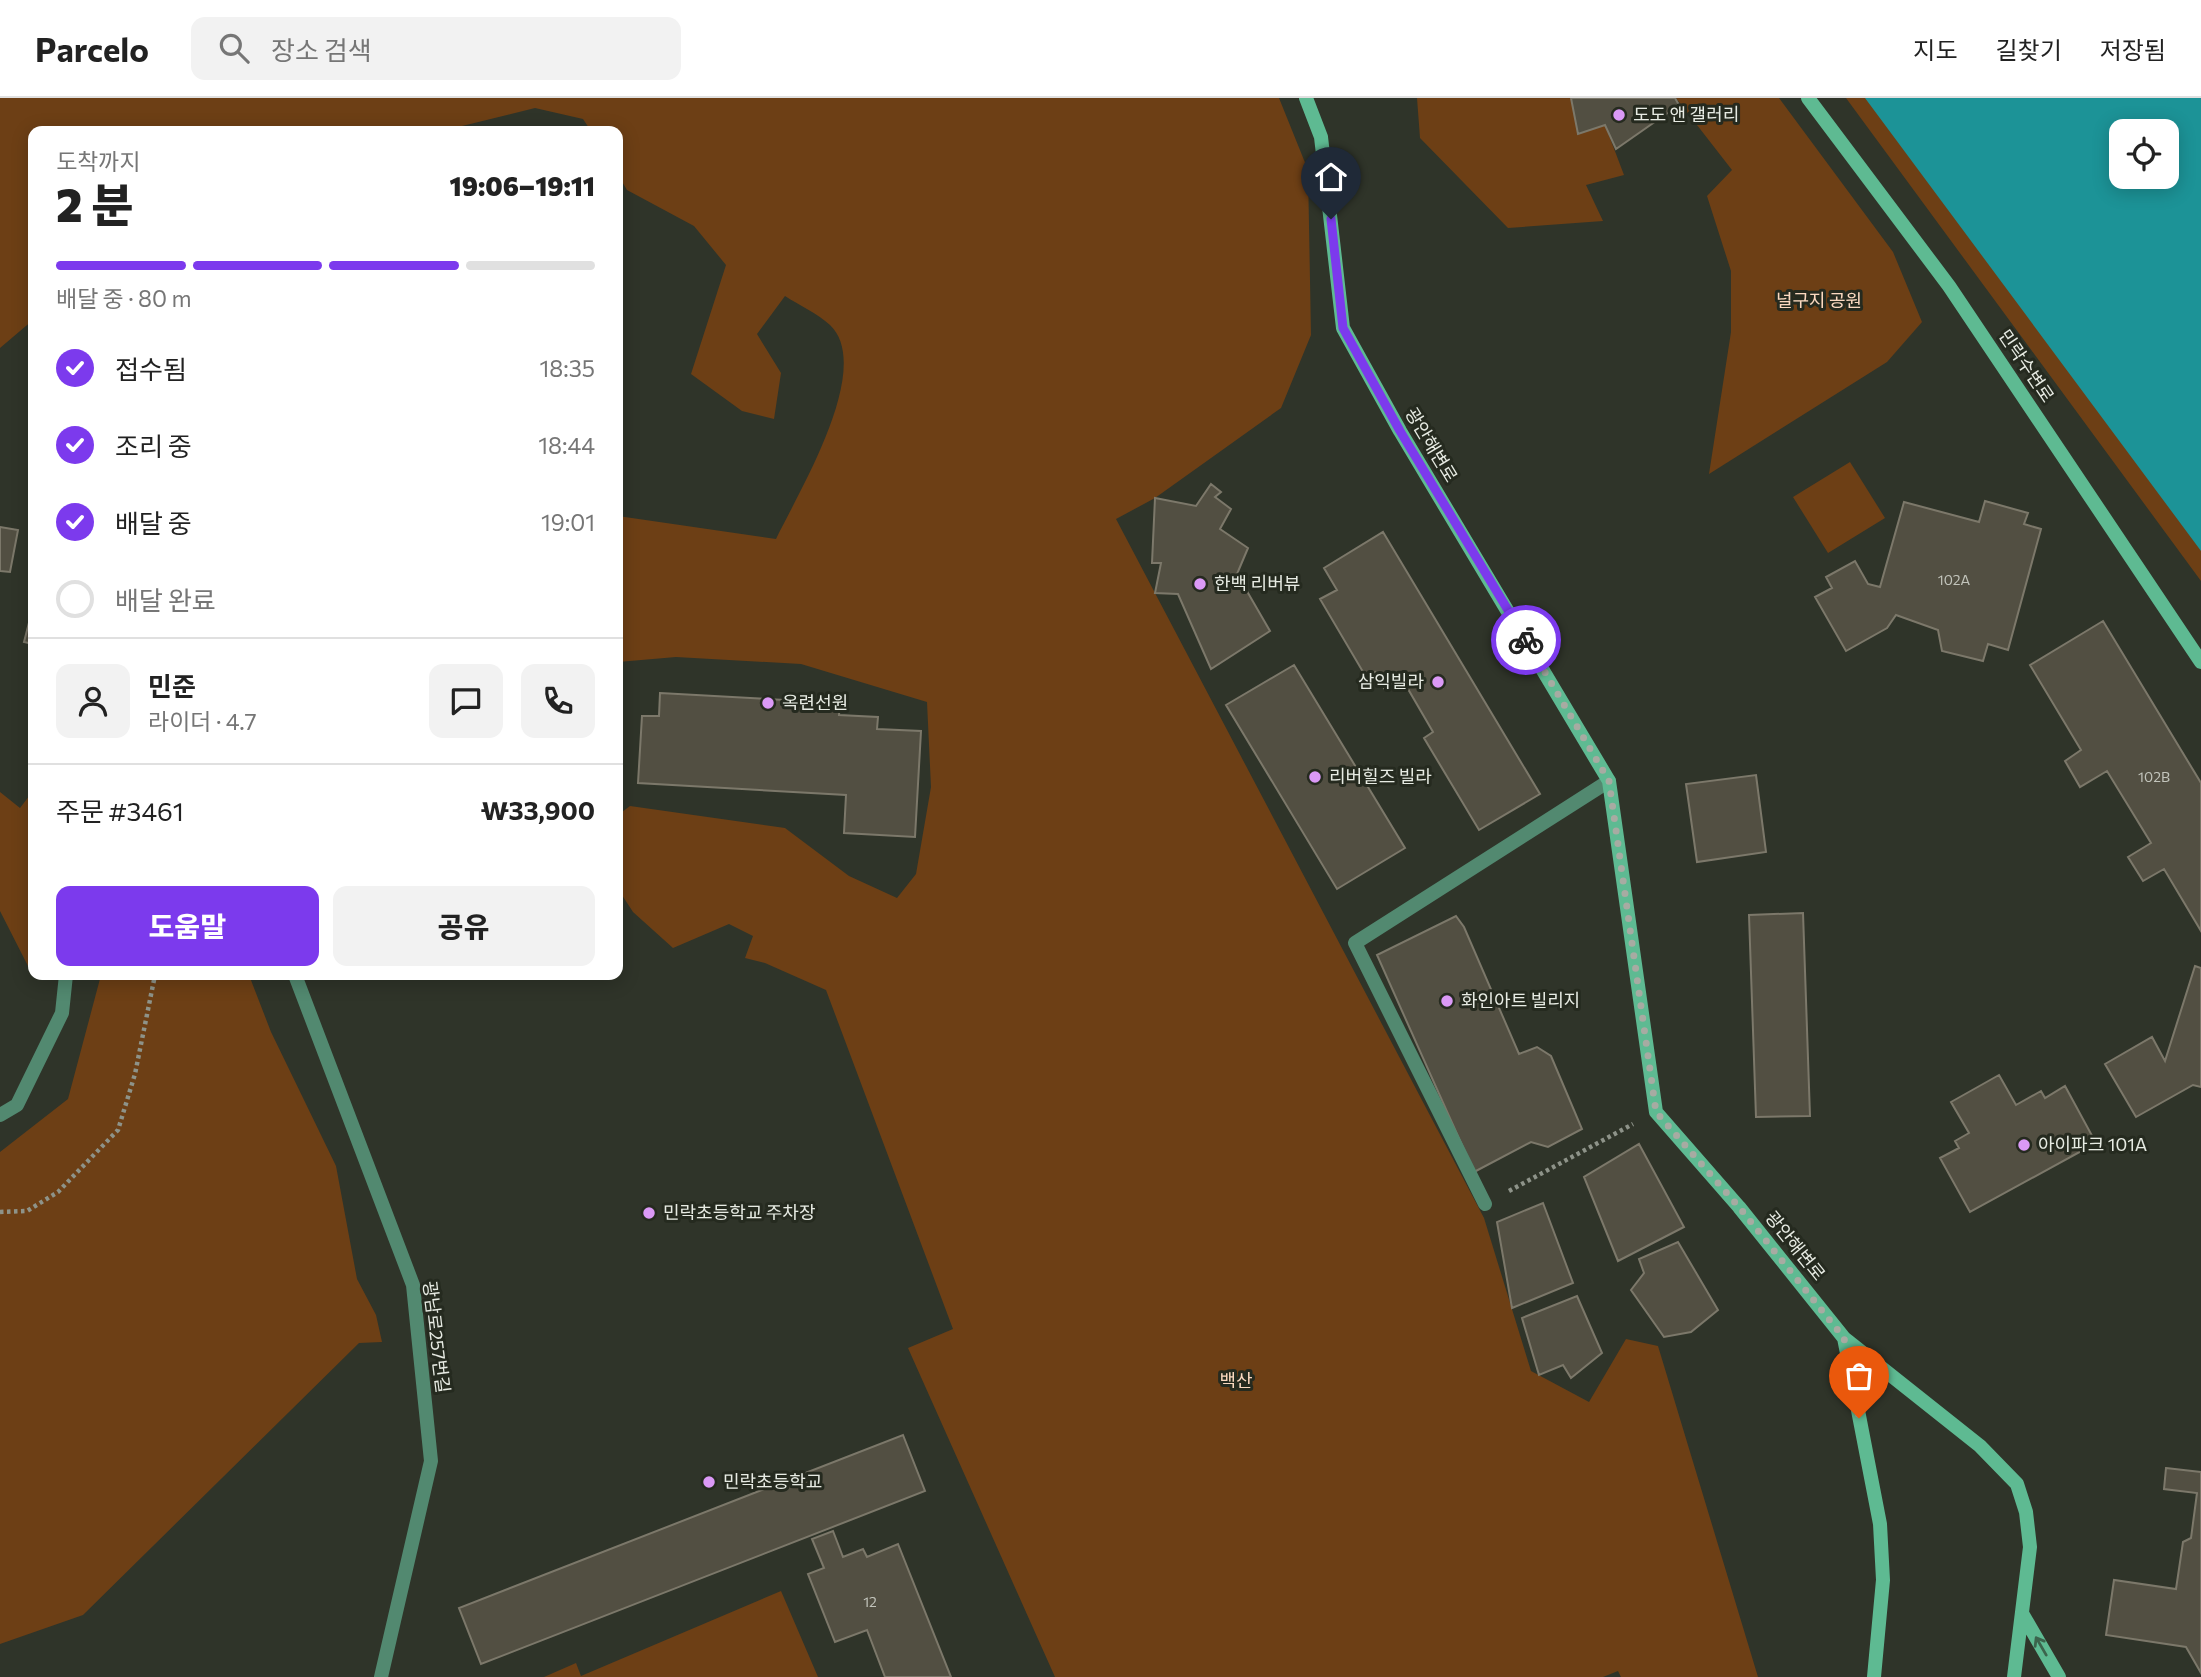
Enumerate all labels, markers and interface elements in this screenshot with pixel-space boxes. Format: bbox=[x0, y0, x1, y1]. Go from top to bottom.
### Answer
search box bbox=[191, 17, 681, 80]
text: Parcelo bbox=[35, 28, 149, 69]
icon: search bbox=[215, 29, 253, 67]
text: 장소 검색 bbox=[271, 34, 372, 65]
text: 지도 bbox=[1913, 35, 1958, 64]
text: 길찾기 bbox=[1996, 35, 2062, 64]
text: 저장됨 bbox=[2100, 35, 2166, 64]
place label: 도도 앤 갤러리 bbox=[1633, 103, 1739, 125]
marker: 도도 앤 갤러리 bbox=[1611, 107, 1627, 123]
map controls bbox=[2109, 119, 2179, 189]
button: locate bbox=[2109, 119, 2179, 189]
text: 도착까지 bbox=[56, 147, 141, 175]
pin bbox=[1301, 147, 1361, 219]
icon: home bbox=[1312, 158, 1350, 196]
text: 19:06–19:11 bbox=[450, 170, 595, 201]
text: 2 분 bbox=[56, 175, 134, 231]
text: 배달 중 · 80 m bbox=[56, 284, 192, 312]
park label: 널구지 공원 bbox=[1776, 289, 1862, 311]
street label: 민락수변로 bbox=[1995, 325, 2059, 406]
icon: check bbox=[56, 349, 94, 387]
text: 접수됨 bbox=[115, 353, 187, 384]
text: 18:35 bbox=[539, 354, 595, 382]
street label: 광안해변로 bbox=[1401, 403, 1463, 486]
icon: check bbox=[56, 426, 94, 464]
text: 조리 중 bbox=[115, 430, 192, 461]
text: 18:44 bbox=[538, 431, 595, 459]
icon: check bbox=[56, 503, 94, 541]
text: 배달 중 bbox=[115, 507, 192, 538]
text: 19:01 bbox=[541, 508, 595, 536]
house number: 102A bbox=[1938, 571, 1971, 588]
place label: 한백 리버뷰 bbox=[1214, 572, 1300, 594]
marker: 한백 리버뷰 bbox=[1192, 576, 1208, 592]
text: 배달 완료 bbox=[115, 584, 216, 615]
courier bbox=[1491, 605, 1561, 675]
icon: bike bbox=[1507, 621, 1545, 659]
button: person bbox=[56, 664, 130, 738]
button: chat bbox=[429, 664, 503, 738]
button: phone bbox=[521, 664, 595, 738]
text: 민준 bbox=[148, 670, 196, 701]
place label: 삼익빌라 bbox=[1358, 670, 1424, 692]
marker: 삼익빌라 bbox=[1430, 674, 1446, 690]
place label: 옥련선원 bbox=[782, 691, 848, 713]
marker: 옥련선원 bbox=[760, 695, 776, 711]
text: 라이더 · 4.7 bbox=[148, 707, 257, 735]
place label: 리버힐즈 빌라 bbox=[1329, 765, 1432, 787]
house number: 102B bbox=[2138, 768, 2170, 785]
marker: 리버힐즈 빌라 bbox=[1307, 769, 1323, 785]
text: ₩33,900 bbox=[480, 794, 595, 825]
text: 주문 #3461 bbox=[56, 795, 184, 826]
button: 도움말 bbox=[56, 886, 319, 966]
button: 공유 bbox=[333, 886, 595, 966]
place label: 화인아트 빌리지 bbox=[1461, 989, 1580, 1011]
marker: 화인아트 빌리지 bbox=[1439, 993, 1455, 1009]
place label: 아이파크 101A bbox=[2038, 1133, 2147, 1155]
marker: 아이파크 101A bbox=[2016, 1137, 2032, 1153]
place label: 민락초등학교 주차장 bbox=[663, 1201, 816, 1223]
marker: 민락초등학교 주차장 bbox=[641, 1205, 657, 1221]
street label: 광안해변로 bbox=[1761, 1206, 1830, 1284]
street label: 광남로257번길 bbox=[419, 1280, 455, 1394]
pin bbox=[1829, 1346, 1889, 1418]
icon: bag bbox=[1840, 1357, 1878, 1395]
park label: 백산 bbox=[1219, 1369, 1253, 1391]
place label: 민락초등학교 bbox=[723, 1470, 822, 1492]
marker: 민락초등학교 bbox=[701, 1474, 717, 1490]
house number: 12 bbox=[863, 1593, 877, 1610]
one-way arrow bbox=[2034, 1637, 2048, 1657]

